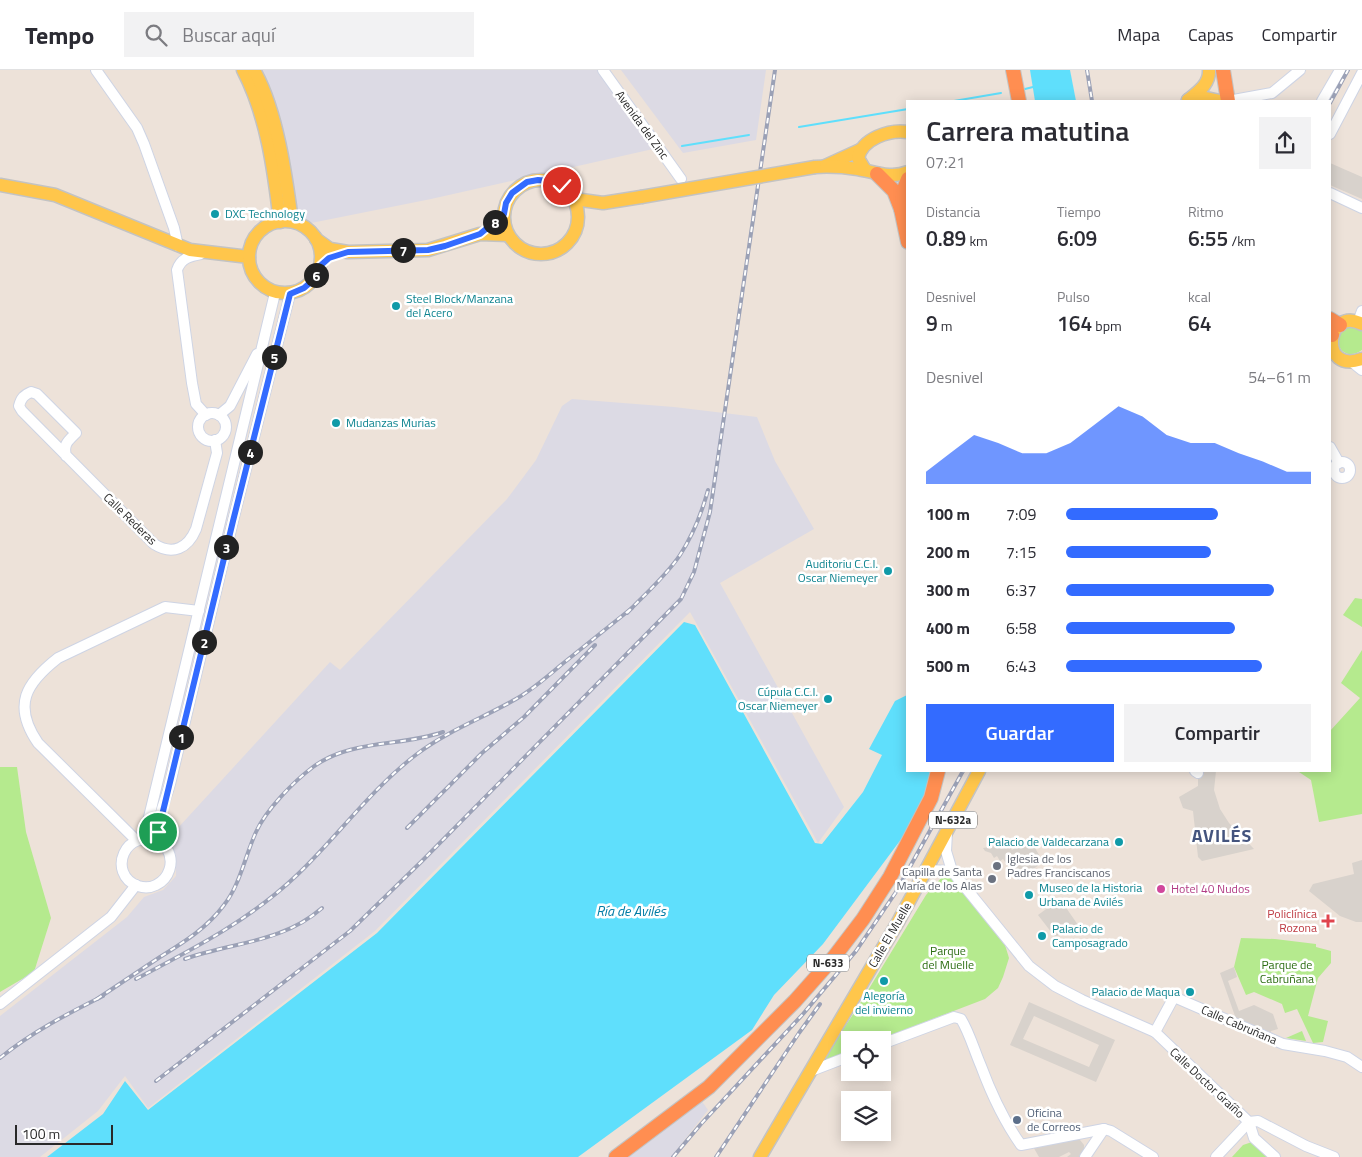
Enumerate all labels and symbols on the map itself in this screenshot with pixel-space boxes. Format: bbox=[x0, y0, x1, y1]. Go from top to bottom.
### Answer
street label: Avenida del Zinc bbox=[611, 86, 674, 163]
pin bbox=[541, 165, 583, 207]
place label: DXC Technology bbox=[225, 204, 305, 223]
marker: DXC Technology bbox=[209, 208, 221, 220]
pin: 8 bbox=[482, 210, 508, 234]
pin: 7 bbox=[390, 238, 416, 262]
pin: 6 bbox=[304, 262, 328, 288]
place label: Steel Block/Manzana del Acero bbox=[406, 289, 513, 322]
marker: Steel Block/Manzana del Acero bbox=[390, 300, 402, 312]
pin: 5 bbox=[262, 344, 286, 370]
place label: Mudanzas Murias bbox=[346, 413, 436, 432]
marker: Mudanzas Murias bbox=[330, 417, 342, 429]
pin: 4 bbox=[238, 440, 262, 464]
street label: Calle Rederas bbox=[99, 488, 162, 549]
pin: 3 bbox=[214, 534, 238, 560]
place label: Auditoriu C.C.I. Oscar Niemeyer bbox=[798, 554, 878, 587]
marker: Auditoriu C.C.I. Oscar Niemeyer bbox=[882, 565, 894, 577]
pin: 2 bbox=[192, 630, 216, 654]
place label: Cúpula C.C.I. Oscar Niemeyer bbox=[738, 682, 818, 715]
marker: Cúpula C.C.I. Oscar Niemeyer bbox=[822, 693, 834, 705]
pin: 1 bbox=[168, 724, 194, 750]
pin bbox=[137, 811, 179, 853]
road number: N-632a bbox=[929, 812, 977, 828]
district label: AVILÉS bbox=[1192, 822, 1252, 849]
place label: Palacio de Valdecarzana bbox=[988, 832, 1109, 851]
marker: Palacio de Valdecarzana bbox=[1113, 836, 1125, 848]
place label: Iglesia de los Padres Franciscanos bbox=[1007, 849, 1111, 882]
marker: Iglesia de los Padres Franciscanos bbox=[991, 860, 1003, 872]
place label: Capilla de Santa María de los Alas bbox=[897, 862, 982, 895]
marker: Capilla de Santa María de los Alas bbox=[986, 873, 998, 885]
place label: Museo de la Historia Urbana de Avilés bbox=[1039, 878, 1142, 911]
place label: Hotel 40 Nudos bbox=[1171, 879, 1250, 898]
marker: Hotel 40 Nudos bbox=[1155, 883, 1167, 895]
marker: Museo de la Historia Urbana de Avilés bbox=[1023, 889, 1035, 901]
street label: Calle El Muelle bbox=[863, 898, 916, 971]
water label: Ría de Avilés bbox=[596, 900, 667, 921]
place label: Policlínica Rozona bbox=[1267, 904, 1317, 937]
marker: Policlínica Rozona bbox=[1321, 914, 1335, 928]
place label: Palacio de Camposagrado bbox=[1052, 919, 1128, 952]
marker: Palacio de Camposagrado bbox=[1036, 930, 1048, 942]
park label: Parque del Muelle bbox=[922, 941, 974, 974]
road number: N-633 bbox=[807, 954, 849, 971]
park label: Parque de Cabruñana bbox=[1260, 955, 1314, 988]
marker: Alegoría del invierno bbox=[878, 975, 890, 987]
place label: Palacio de Maqua bbox=[1091, 982, 1180, 1001]
place label: Alegoría del invierno bbox=[855, 986, 913, 1019]
marker: Palacio de Maqua bbox=[1184, 986, 1196, 998]
street label: Calle Cabruñana bbox=[1198, 1000, 1280, 1049]
street label: Calle Doctor Graíño bbox=[1166, 1043, 1249, 1122]
place label: Oficina de Correos bbox=[1027, 1103, 1081, 1136]
marker: Oficina de Correos bbox=[1011, 1114, 1023, 1126]
scale bar bbox=[15, 1122, 112, 1145]

